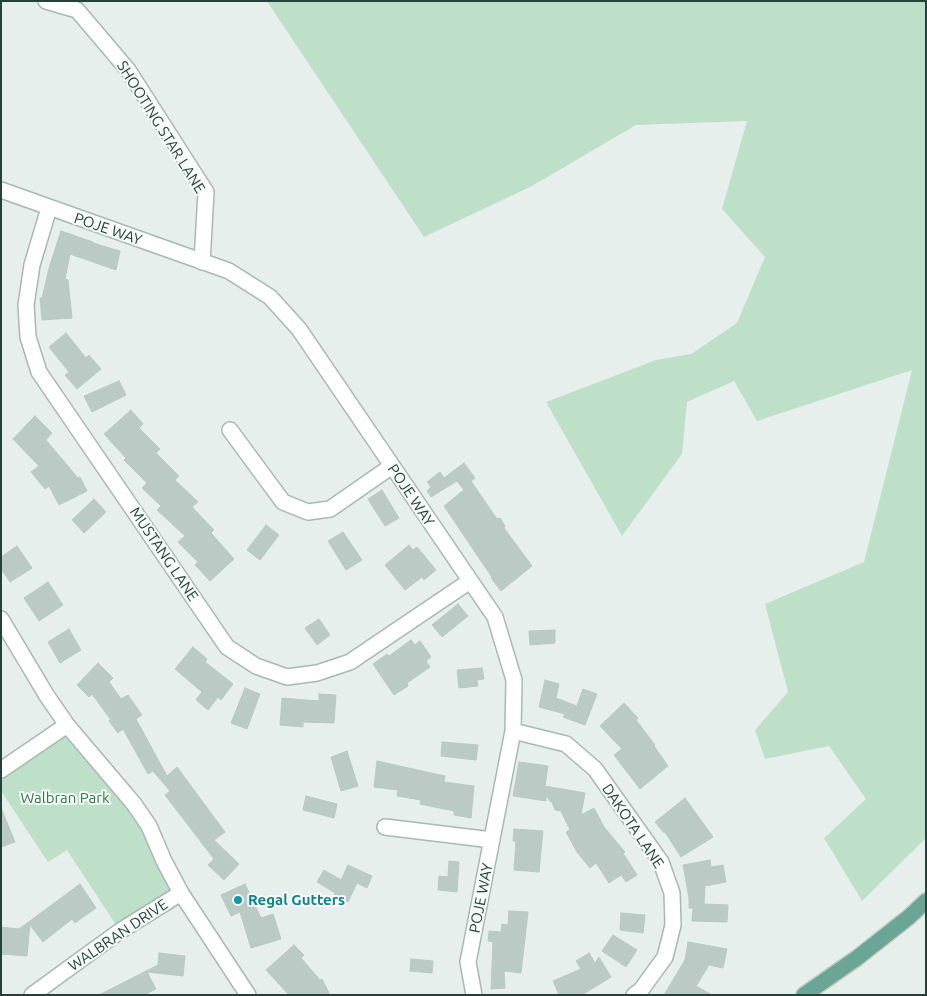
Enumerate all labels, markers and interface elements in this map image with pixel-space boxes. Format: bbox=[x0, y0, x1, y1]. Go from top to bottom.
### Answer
street label: SHOOTING STAR LANE bbox=[113, 58, 209, 196]
street label: POJE WAY bbox=[72, 209, 144, 249]
street label: POJE WAY bbox=[384, 461, 438, 529]
street label: MUSTANG LANE bbox=[126, 504, 202, 604]
street label: DAKOTA LANE bbox=[598, 780, 668, 872]
park label: Walbran Park bbox=[20, 789, 110, 807]
street label: POJE WAY bbox=[465, 862, 497, 934]
place label: Regal Gutters bbox=[248, 891, 345, 909]
marker: Regal Gutters bbox=[232, 894, 244, 906]
street label: WALBRAN DRIVE bbox=[65, 895, 171, 975]

